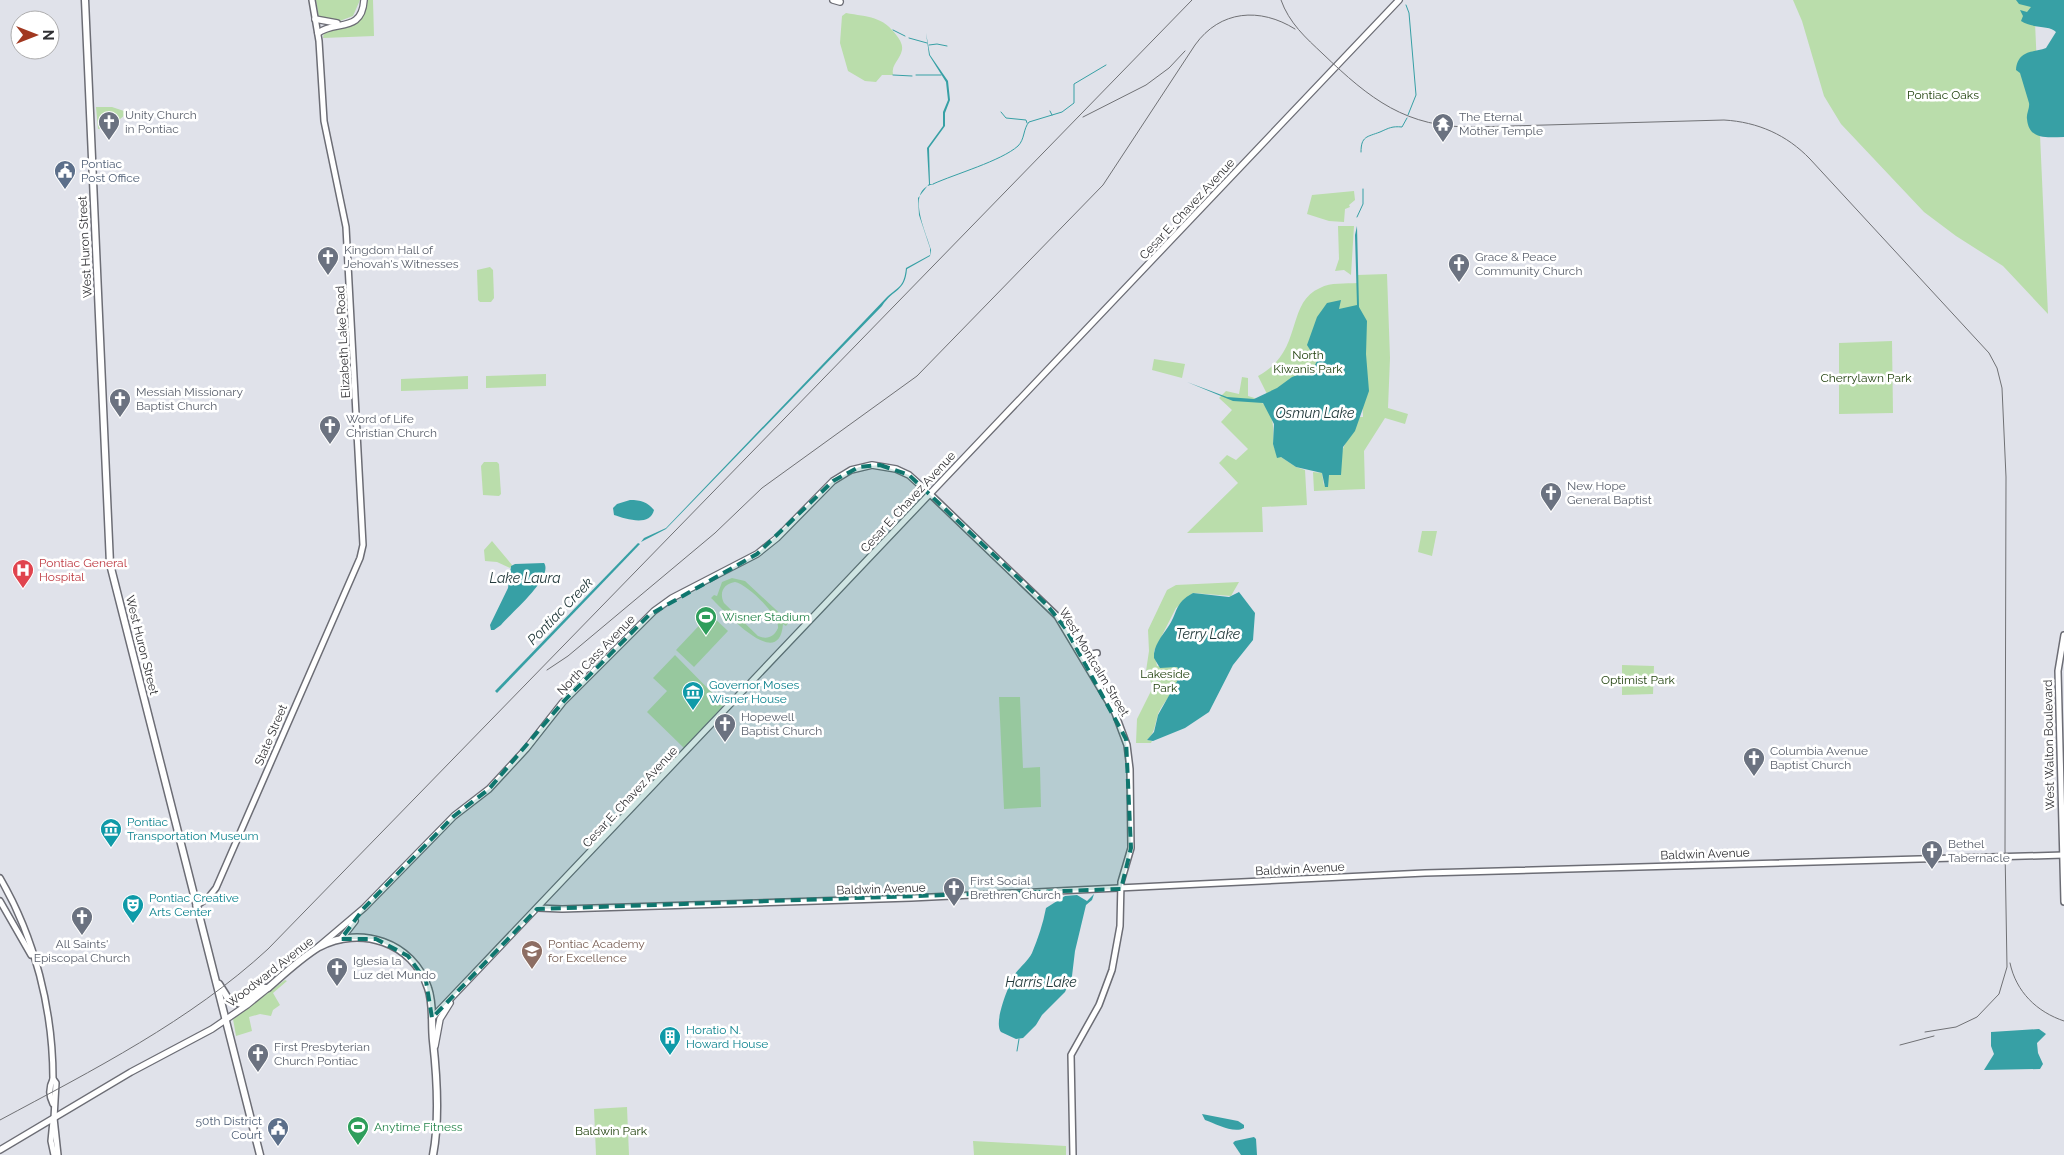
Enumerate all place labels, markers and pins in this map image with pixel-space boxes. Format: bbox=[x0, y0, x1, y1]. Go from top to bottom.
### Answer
place label: Unity Church in Pontiac bbox=[125, 108, 197, 136]
church icon: Unity Church in Pontiac bbox=[97, 110, 121, 141]
place label: The Eternal Mother Temple bbox=[1459, 110, 1543, 138]
temple icon: The Eternal Mother Temple bbox=[1431, 112, 1455, 143]
place label: Pontiac Post Office bbox=[81, 157, 140, 185]
public building icon: Pontiac Post Office bbox=[53, 159, 77, 190]
place label: Kingdom Hall of Jehovah's Witnesses bbox=[344, 243, 459, 271]
church icon: Kingdom Hall of Jehovah's Witnesses bbox=[316, 245, 340, 276]
place label: Grace & Peace Community Church bbox=[1475, 250, 1582, 278]
church icon: Grace & Peace Community Church bbox=[1447, 252, 1471, 283]
place label: Messiah Missionary Baptist Church bbox=[136, 385, 244, 413]
church icon: Messiah Missionary Baptist Church bbox=[108, 387, 132, 418]
place label: Word of Life Christian Church bbox=[346, 412, 437, 440]
church icon: Word of Life Christian Church bbox=[318, 414, 342, 445]
place label: New Hope General Baptist bbox=[1567, 479, 1652, 507]
church icon: New Hope General Baptist bbox=[1539, 481, 1563, 512]
place label: Pontiac General Hospital bbox=[39, 556, 128, 584]
hospital icon: Pontiac General Hospital bbox=[11, 558, 35, 589]
sports icon: Wisner Stadium bbox=[694, 605, 718, 636]
place label: Wisner Stadium bbox=[722, 610, 810, 624]
place label: Governor Moses Wisner House bbox=[709, 678, 799, 706]
museum icon: Governor Moses Wisner House bbox=[681, 680, 705, 711]
place label: Hopewell Baptist Church bbox=[741, 710, 822, 738]
church icon: Hopewell Baptist Church bbox=[713, 712, 737, 743]
place label: Columbia Avenue Baptist Church bbox=[1770, 744, 1868, 772]
church icon: Columbia Avenue Baptist Church bbox=[1742, 746, 1766, 777]
place label: Pontiac Transportation Museum bbox=[127, 815, 259, 843]
museum icon: Pontiac Transportation Museum bbox=[99, 817, 123, 848]
place label: Bethel Tabernacle bbox=[1948, 837, 2010, 865]
church icon: Bethel Tabernacle bbox=[1920, 839, 1944, 870]
place label: First Social Brethren Church bbox=[970, 874, 1061, 902]
church icon: First Social Brethren Church bbox=[942, 876, 966, 907]
place label: Pontiac Creative Arts Center bbox=[149, 891, 239, 919]
theatre icon: Pontiac Creative Arts Center bbox=[121, 893, 145, 924]
church icon: All Saints' Episcopal Church bbox=[70, 905, 94, 936]
place label: All Saints' Episcopal Church bbox=[34, 937, 130, 965]
place label: Pontiac Academy for Excellence bbox=[548, 937, 645, 965]
school or university icon: Pontiac Academy for Excellence bbox=[520, 939, 544, 970]
place label: Iglesia la Luz del Mundo bbox=[353, 954, 436, 982]
church icon: Iglesia la Luz del Mundo bbox=[325, 956, 349, 987]
place label: Horatio N. Howard House bbox=[686, 1023, 768, 1051]
building icon: Horatio N. Howard House bbox=[658, 1025, 682, 1056]
place label: First Presbyterian Church Pontiac bbox=[274, 1040, 370, 1068]
church icon: First Presbyterian Church Pontiac bbox=[246, 1042, 270, 1073]
place label: 50th District Court bbox=[196, 1114, 262, 1142]
sports icon: Anytime Fitness bbox=[346, 1115, 370, 1146]
public building icon: 50th District Court bbox=[266, 1116, 290, 1147]
place label: Anytime Fitness bbox=[374, 1120, 463, 1134]

